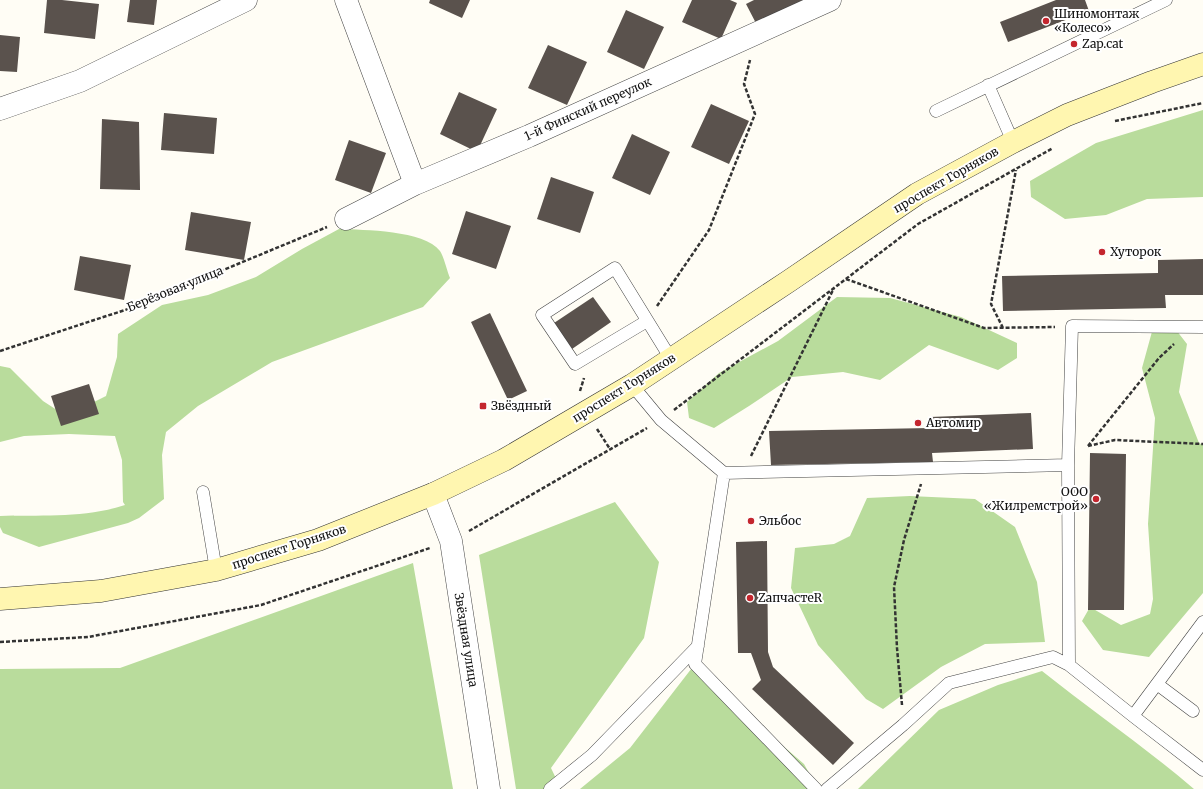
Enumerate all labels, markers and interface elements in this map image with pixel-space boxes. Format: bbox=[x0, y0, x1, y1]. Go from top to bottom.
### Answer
place label: Шиномонтаж «Колесо» bbox=[1054, 6, 1140, 35]
marker: Шиномонтаж «Колесо» bbox=[1041, 16, 1051, 26]
place label: Zap.cat bbox=[1082, 36, 1124, 51]
marker: Zap.cat bbox=[1069, 39, 1079, 49]
street label: 1-й Финский переулок bbox=[522, 74, 654, 143]
street label: проспект Горняков bbox=[891, 143, 1001, 216]
place label: Хуторок bbox=[1110, 244, 1162, 259]
marker: Хуторок bbox=[1097, 247, 1107, 257]
street label: Берёзовая улица bbox=[125, 262, 226, 315]
street label: проспект Горняков bbox=[569, 350, 678, 425]
place label: Звёздный bbox=[491, 398, 552, 413]
marker: Звёздный bbox=[478, 401, 488, 411]
place label: Автомир bbox=[925, 415, 981, 430]
marker: Автомир bbox=[913, 418, 923, 428]
place label: ООО «Жилремстрой» bbox=[984, 484, 1088, 513]
marker: ООО «Жилремстрой» bbox=[1091, 494, 1101, 504]
place label: Эльбос bbox=[759, 513, 801, 528]
marker: Эльбос bbox=[746, 516, 756, 526]
street label: проспект Горняков bbox=[230, 521, 348, 572]
place label: ZапчастеR bbox=[758, 590, 823, 605]
street label: Звёздная улица bbox=[452, 592, 481, 689]
marker: ZапчастеR bbox=[745, 593, 755, 603]

